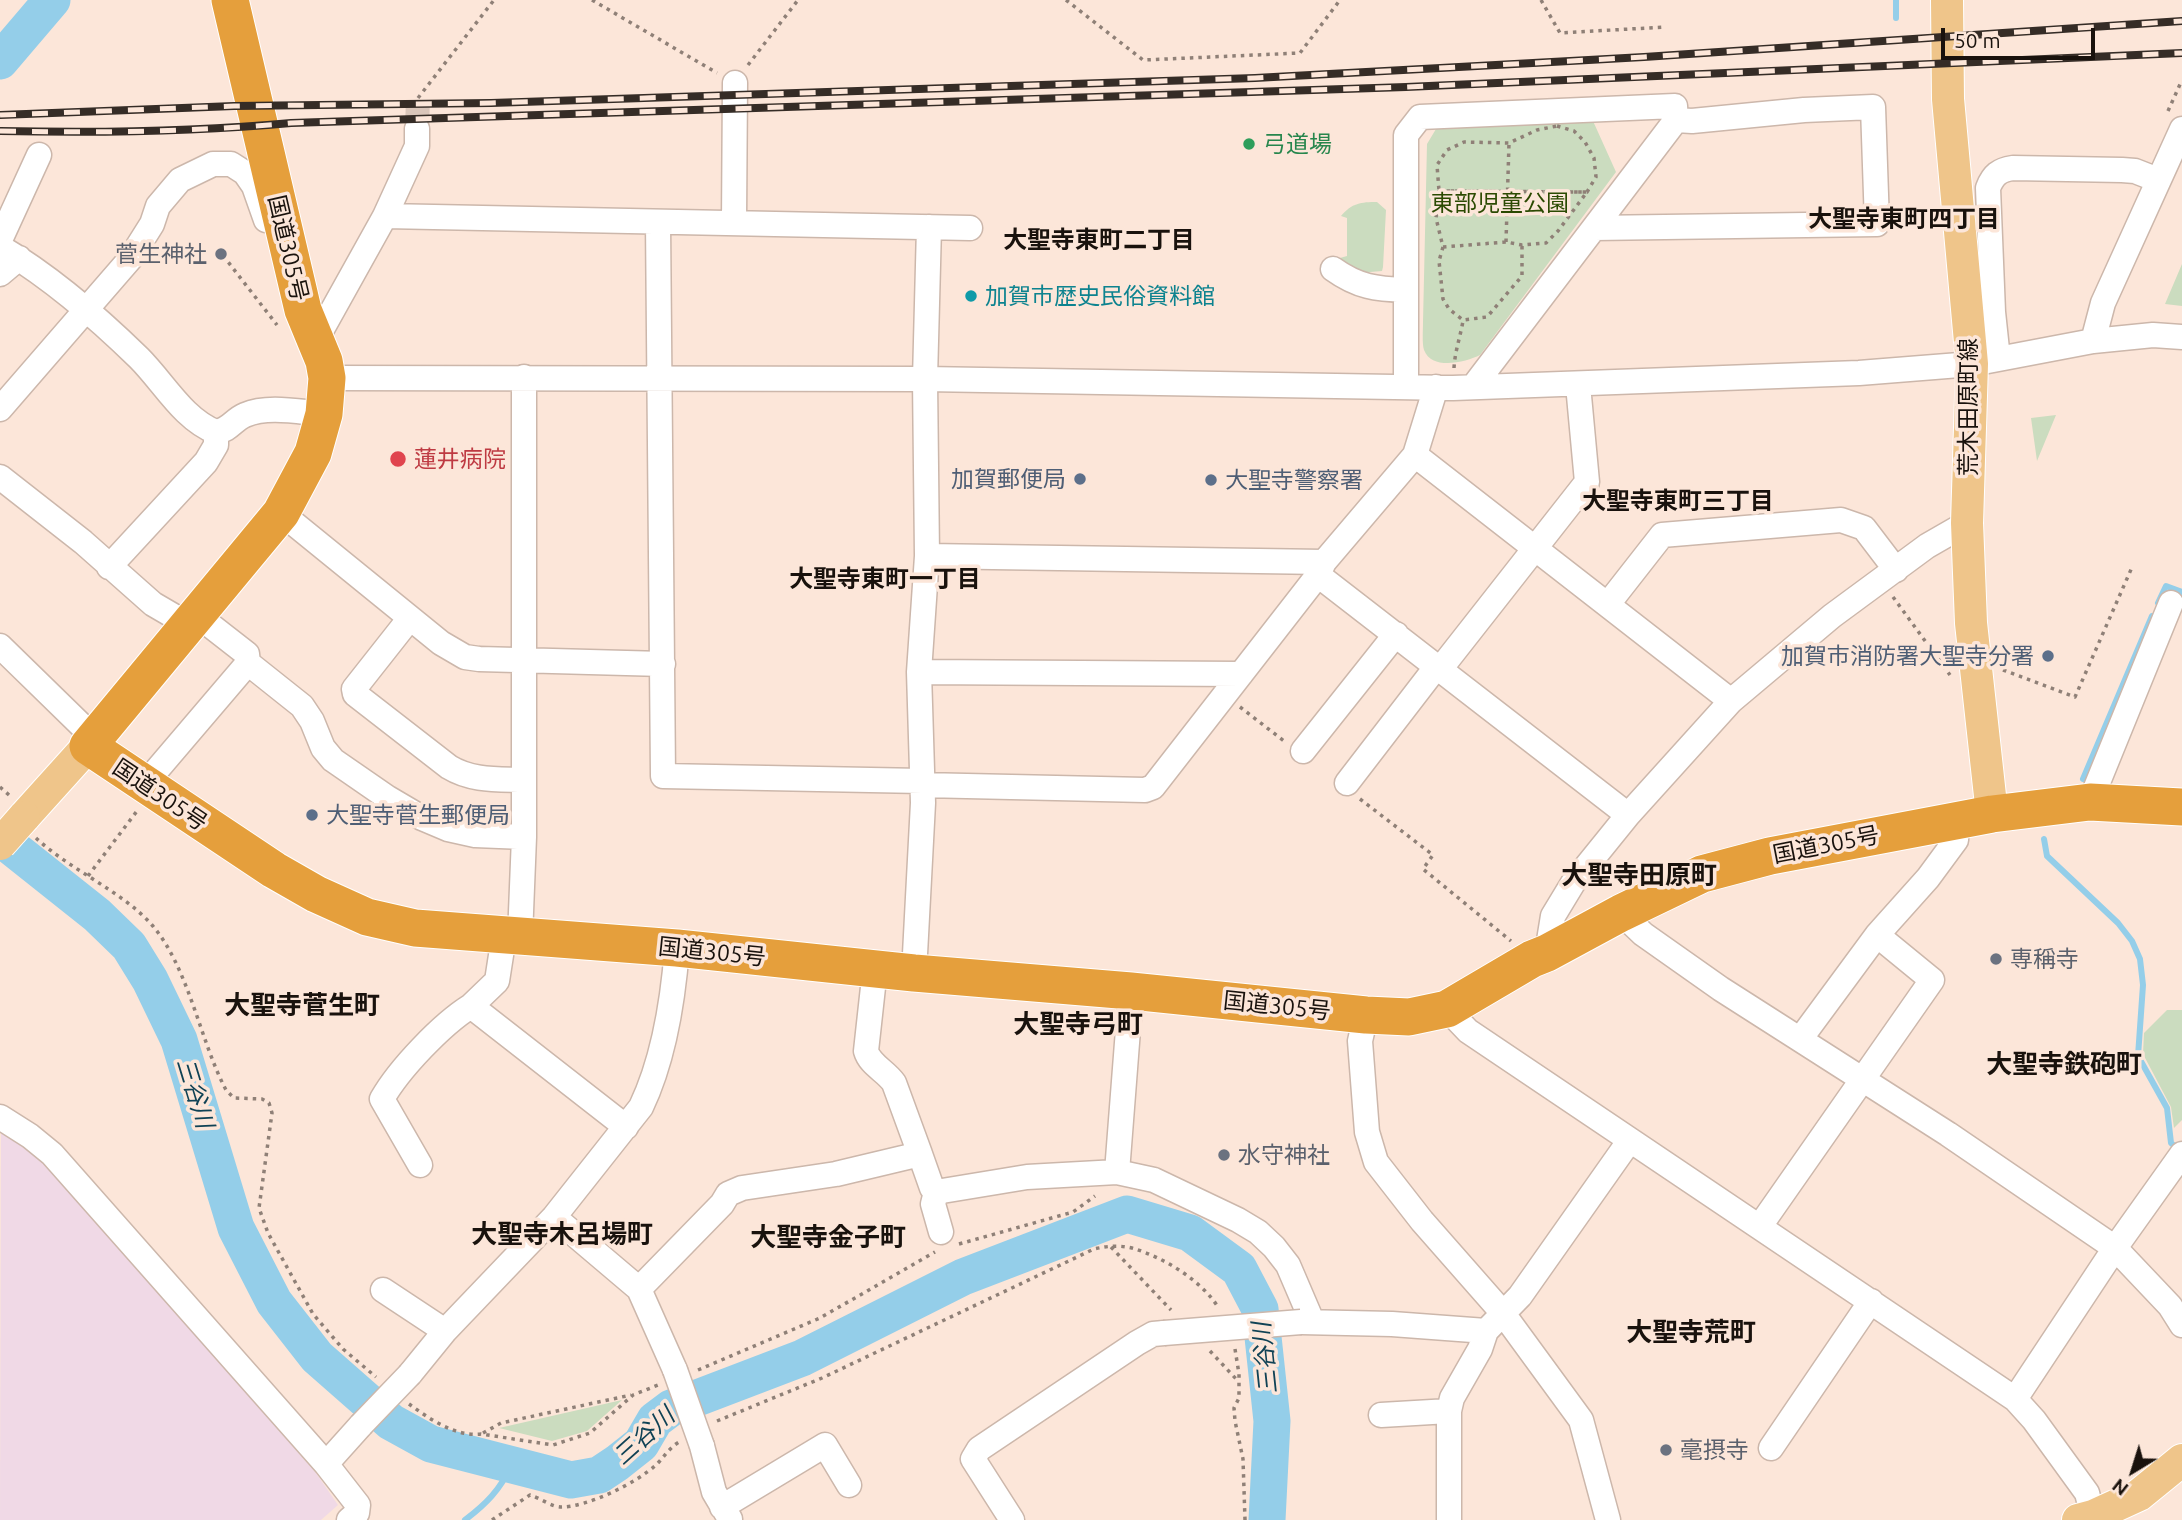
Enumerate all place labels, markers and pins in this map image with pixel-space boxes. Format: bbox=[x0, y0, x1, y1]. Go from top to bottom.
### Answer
place label: 弓道場 bbox=[1263, 130, 1332, 158]
marker: 弓道場 bbox=[1241, 136, 1257, 152]
place label: 菅生神社 bbox=[115, 240, 207, 268]
marker: 菅生神社 bbox=[213, 246, 229, 262]
place label: 加賀市歴史民俗資料館 bbox=[985, 282, 1215, 310]
marker: 加賀市歴史民俗資料館 bbox=[963, 288, 979, 304]
place label: 蓮井病院 bbox=[414, 445, 506, 473]
marker: 蓮井病院 bbox=[388, 449, 408, 469]
place label: 加賀郵便局 bbox=[951, 465, 1066, 493]
place label: 大聖寺警察署 bbox=[1225, 466, 1363, 494]
marker: 加賀郵便局 bbox=[1072, 471, 1088, 487]
marker: 大聖寺警察署 bbox=[1203, 472, 1219, 488]
place label: 加賀市消防署大聖寺分署 bbox=[1781, 642, 2034, 670]
marker: 加賀市消防署大聖寺分署 bbox=[2040, 648, 2056, 664]
place label: 大聖寺菅生郵便局 bbox=[326, 801, 510, 829]
marker: 大聖寺菅生郵便局 bbox=[304, 807, 320, 823]
place label: 専稱寺 bbox=[2010, 945, 2079, 973]
marker: 専稱寺 bbox=[1988, 951, 2004, 967]
place label: 水守神社 bbox=[1238, 1141, 1330, 1169]
marker: 水守神社 bbox=[1216, 1147, 1232, 1163]
place label: 毫摂寺 bbox=[1680, 1436, 1749, 1464]
marker: 毫摂寺 bbox=[1658, 1442, 1674, 1458]

